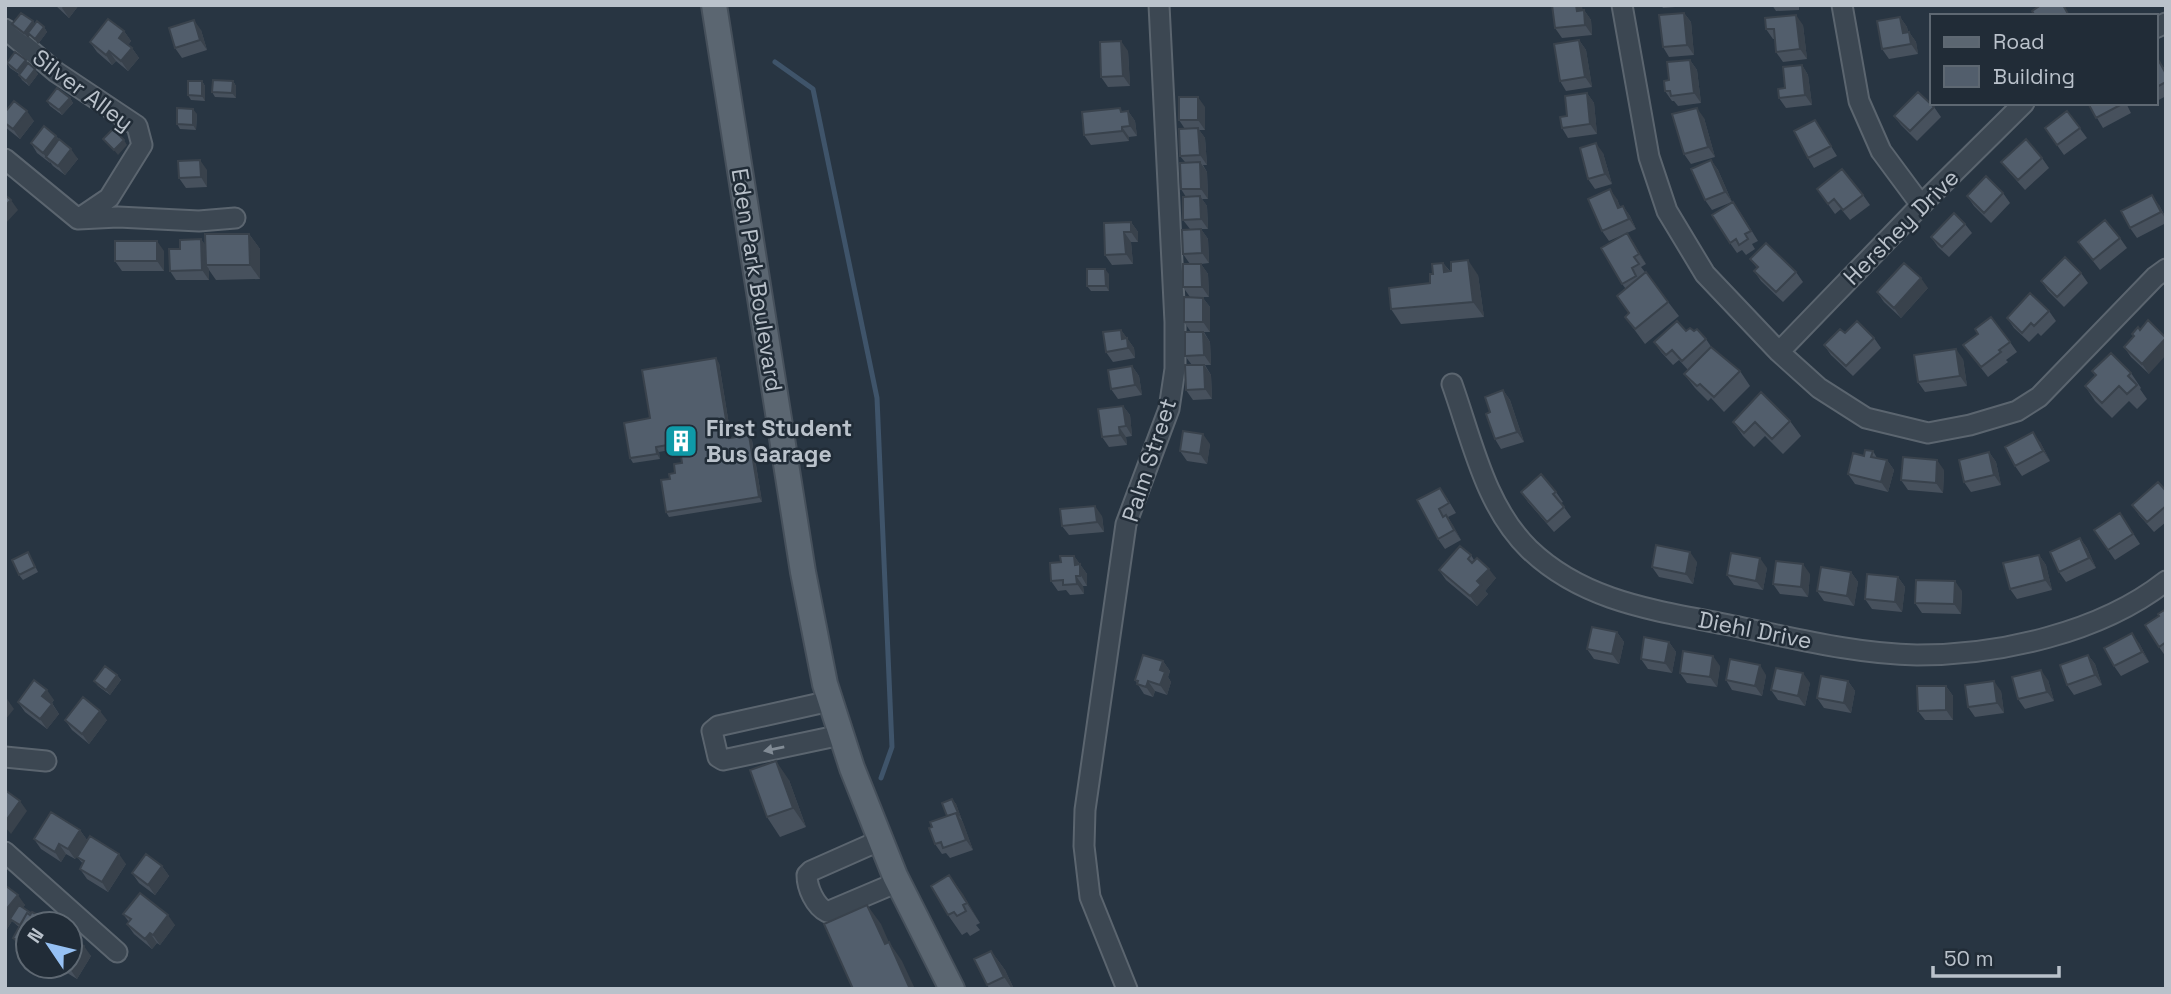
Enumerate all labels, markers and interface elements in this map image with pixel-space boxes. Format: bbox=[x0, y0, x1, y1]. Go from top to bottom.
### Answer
legend bbox=[1930, 14, 2157, 105]
text: Road bbox=[1993, 28, 2045, 55]
street label: Silver Alley bbox=[27, 42, 139, 138]
text: Building bbox=[1993, 63, 2075, 90]
street label: Hershey Drive bbox=[1837, 163, 1965, 291]
street label: Eden Park Boulevard bbox=[725, 166, 789, 394]
street label: Palm Street bbox=[1115, 394, 1183, 526]
place label: First Student Bus Garage bbox=[706, 413, 852, 469]
building icon: First Student Bus Garage bbox=[662, 422, 700, 460]
street label: Diehl Drive bbox=[1696, 604, 1814, 656]
one-way arrow bbox=[763, 743, 785, 754]
north arrow bbox=[14, 910, 84, 980]
text: N bbox=[22, 923, 49, 948]
scale bar bbox=[1933, 934, 2059, 978]
text: 50 m bbox=[1944, 945, 1994, 972]

